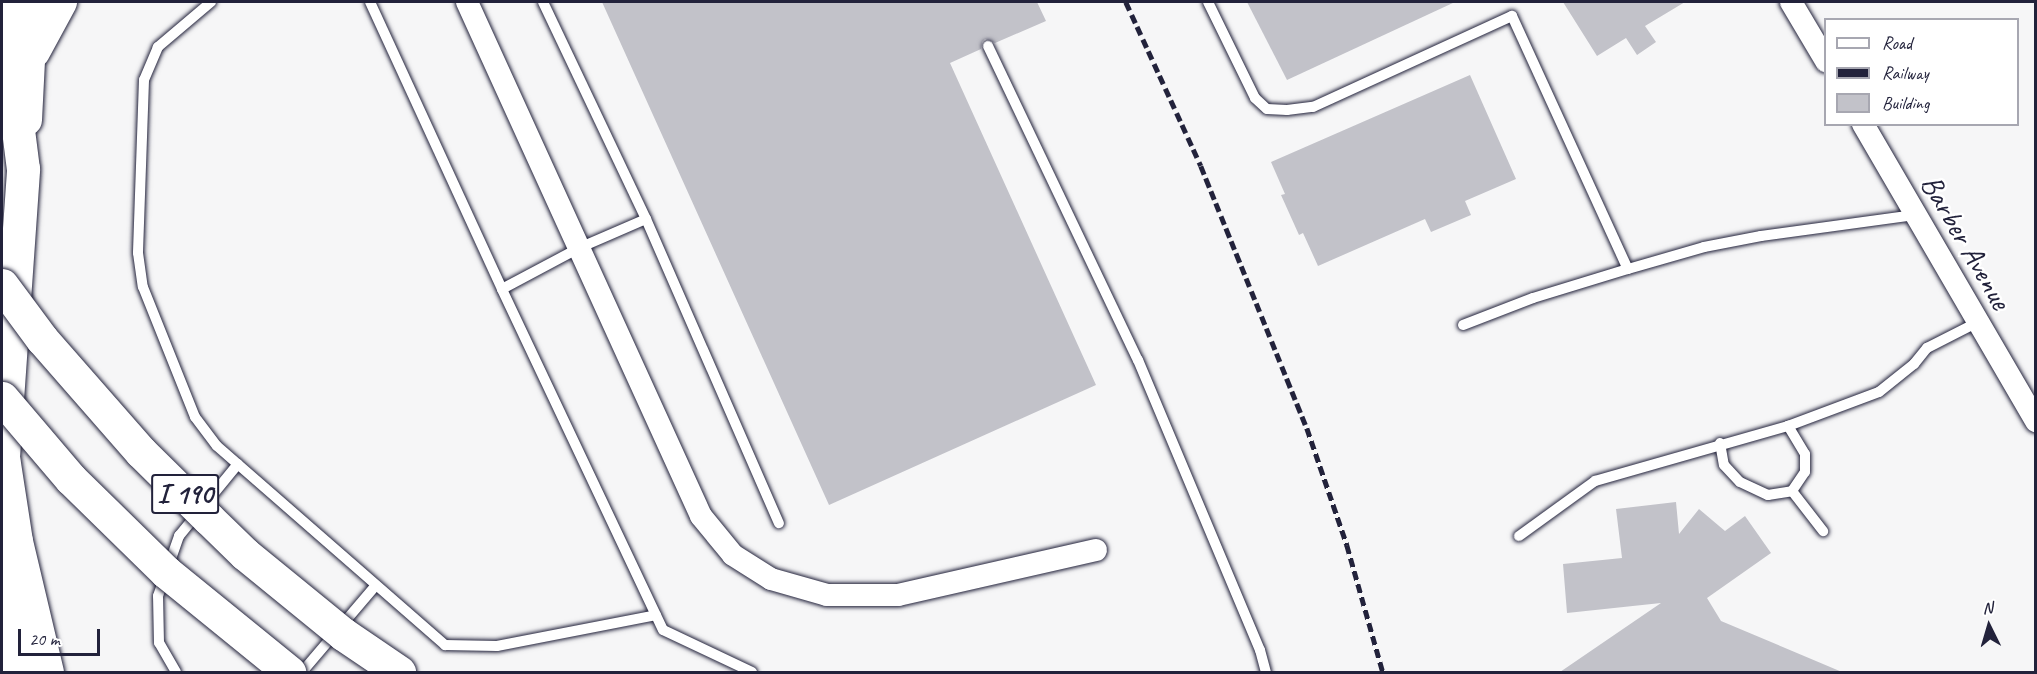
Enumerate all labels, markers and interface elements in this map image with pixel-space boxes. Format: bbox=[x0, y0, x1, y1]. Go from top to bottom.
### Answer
legend bbox=[1824, 18, 2019, 126]
text: Road bbox=[1882, 32, 1912, 54]
text: Railway bbox=[1882, 62, 1929, 84]
text: Building bbox=[1882, 92, 1929, 114]
street label: Barber Avenue bbox=[1913, 168, 2019, 316]
road number: I 190 bbox=[150, 469, 219, 519]
north arrow bbox=[1959, 596, 2019, 656]
text: N bbox=[1982, 598, 1993, 618]
scale bar bbox=[21, 617, 104, 655]
text: 20 m bbox=[29, 628, 60, 650]

